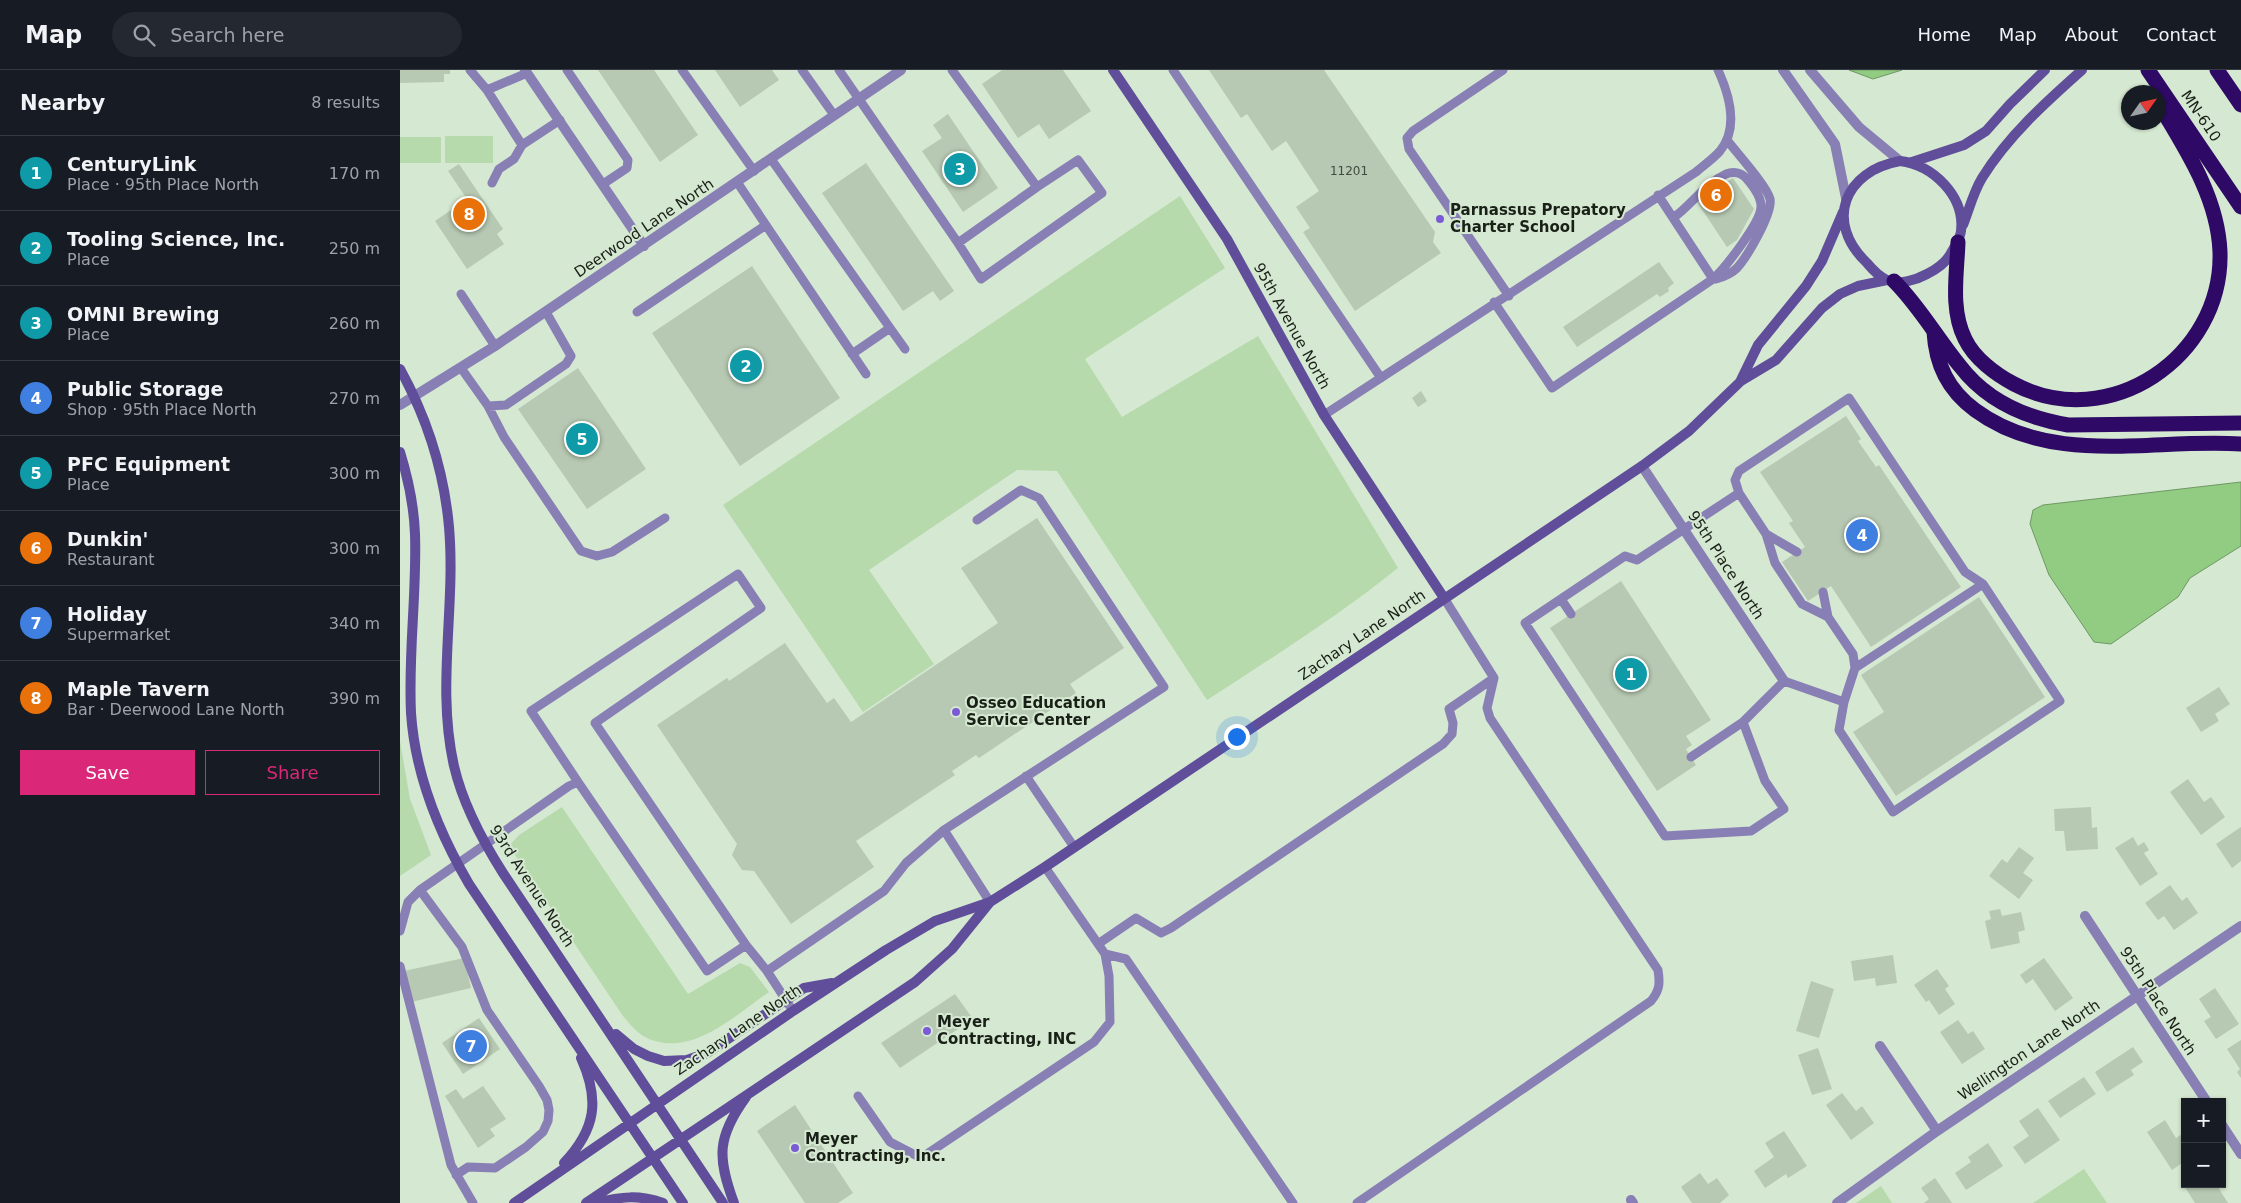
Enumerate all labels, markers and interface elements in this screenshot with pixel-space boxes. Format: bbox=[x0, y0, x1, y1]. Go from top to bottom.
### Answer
search box bbox=[112, 12, 462, 57]
text: Map bbox=[25, 21, 82, 49]
icon: search bbox=[130, 21, 158, 49]
text: Search here bbox=[170, 24, 284, 46]
text: Home bbox=[1918, 24, 1971, 45]
text: Map bbox=[1999, 24, 2037, 45]
text: About bbox=[2065, 24, 2118, 45]
text: Contact bbox=[2146, 24, 2216, 45]
north arrow bbox=[2121, 85, 2166, 130]
street label: MN-610 bbox=[2177, 87, 2225, 145]
text: Nearby bbox=[20, 91, 105, 115]
text: 8 results bbox=[311, 93, 380, 112]
pin: 3 bbox=[944, 150, 976, 188]
text: CenturyLink bbox=[67, 153, 197, 175]
text: 1 bbox=[30, 164, 42, 183]
text: 170 m bbox=[329, 164, 380, 183]
house number: 11201 bbox=[1330, 164, 1368, 178]
text: Place · 95th Place North bbox=[67, 175, 259, 194]
street label: Deerwood Lane North bbox=[571, 175, 717, 281]
pin: 6 bbox=[1700, 176, 1732, 214]
pin: 8 bbox=[453, 195, 485, 233]
place label: Parnassus Prepatory Charter School bbox=[1450, 201, 1626, 236]
marker: Parnassus Prepatory Charter School bbox=[1434, 213, 1446, 225]
text: Tooling Science, Inc. bbox=[67, 228, 285, 250]
text: 2 bbox=[30, 239, 42, 258]
text: 250 m bbox=[329, 239, 380, 258]
text: Place bbox=[67, 250, 110, 269]
street label: 95th Avenue North bbox=[1250, 260, 1334, 392]
text: OMNI Brewing bbox=[67, 303, 220, 325]
text: 3 bbox=[30, 314, 42, 333]
text: 260 m bbox=[329, 314, 380, 333]
text: Place bbox=[67, 325, 110, 344]
pin: 2 bbox=[730, 347, 762, 385]
text: Public Storage bbox=[67, 378, 223, 400]
text: 4 bbox=[30, 389, 42, 408]
text: 270 m bbox=[329, 389, 380, 408]
text: Shop · 95th Place North bbox=[67, 400, 257, 419]
pin: 5 bbox=[566, 420, 598, 458]
text: PFC Equipment bbox=[67, 453, 230, 475]
text: 5 bbox=[30, 464, 42, 483]
text: 300 m bbox=[329, 464, 380, 483]
text: Place bbox=[67, 475, 110, 494]
street label: 95th Place North bbox=[1684, 507, 1768, 623]
pin: 4 bbox=[1846, 516, 1878, 554]
text: Dunkin' bbox=[67, 528, 148, 550]
text: 6 bbox=[30, 539, 42, 558]
text: 300 m bbox=[329, 539, 380, 558]
text: Restaurant bbox=[67, 550, 155, 569]
street label: Zachary Lane North bbox=[1295, 586, 1429, 684]
text: Holiday bbox=[67, 603, 147, 625]
text: 7 bbox=[30, 614, 42, 633]
text: 340 m bbox=[329, 614, 380, 633]
text: Supermarket bbox=[67, 625, 170, 644]
pin: 1 bbox=[1615, 655, 1647, 693]
text: Maple Tavern bbox=[67, 678, 210, 700]
text: 8 bbox=[30, 689, 42, 708]
text: 390 m bbox=[329, 689, 380, 708]
place label: Osseo Education Service Center bbox=[966, 694, 1106, 729]
text: Bar · Deerwood Lane North bbox=[67, 700, 285, 719]
marker: Osseo Education Service Center bbox=[950, 706, 962, 718]
your location bbox=[1224, 724, 1250, 750]
button: Save bbox=[20, 750, 195, 795]
button: Share bbox=[205, 750, 380, 795]
street label: 93rd Avenue North bbox=[486, 822, 578, 950]
street label: 95th Place North bbox=[2116, 943, 2200, 1059]
street label: Zachary Lane North bbox=[671, 981, 805, 1079]
street label: Wellington Lane North bbox=[1955, 996, 2103, 1104]
place label: Meyer Contracting, INC bbox=[937, 1013, 1076, 1048]
marker: Meyer Contracting, INC bbox=[921, 1025, 933, 1037]
pin: 7 bbox=[455, 1027, 487, 1065]
map controls bbox=[2181, 1098, 2226, 1188]
button: + bbox=[2181, 1098, 2226, 1143]
place label: Meyer Contracting, Inc. bbox=[805, 1130, 946, 1165]
marker: Meyer Contracting, Inc. bbox=[789, 1142, 801, 1154]
button: − bbox=[2181, 1143, 2226, 1188]

